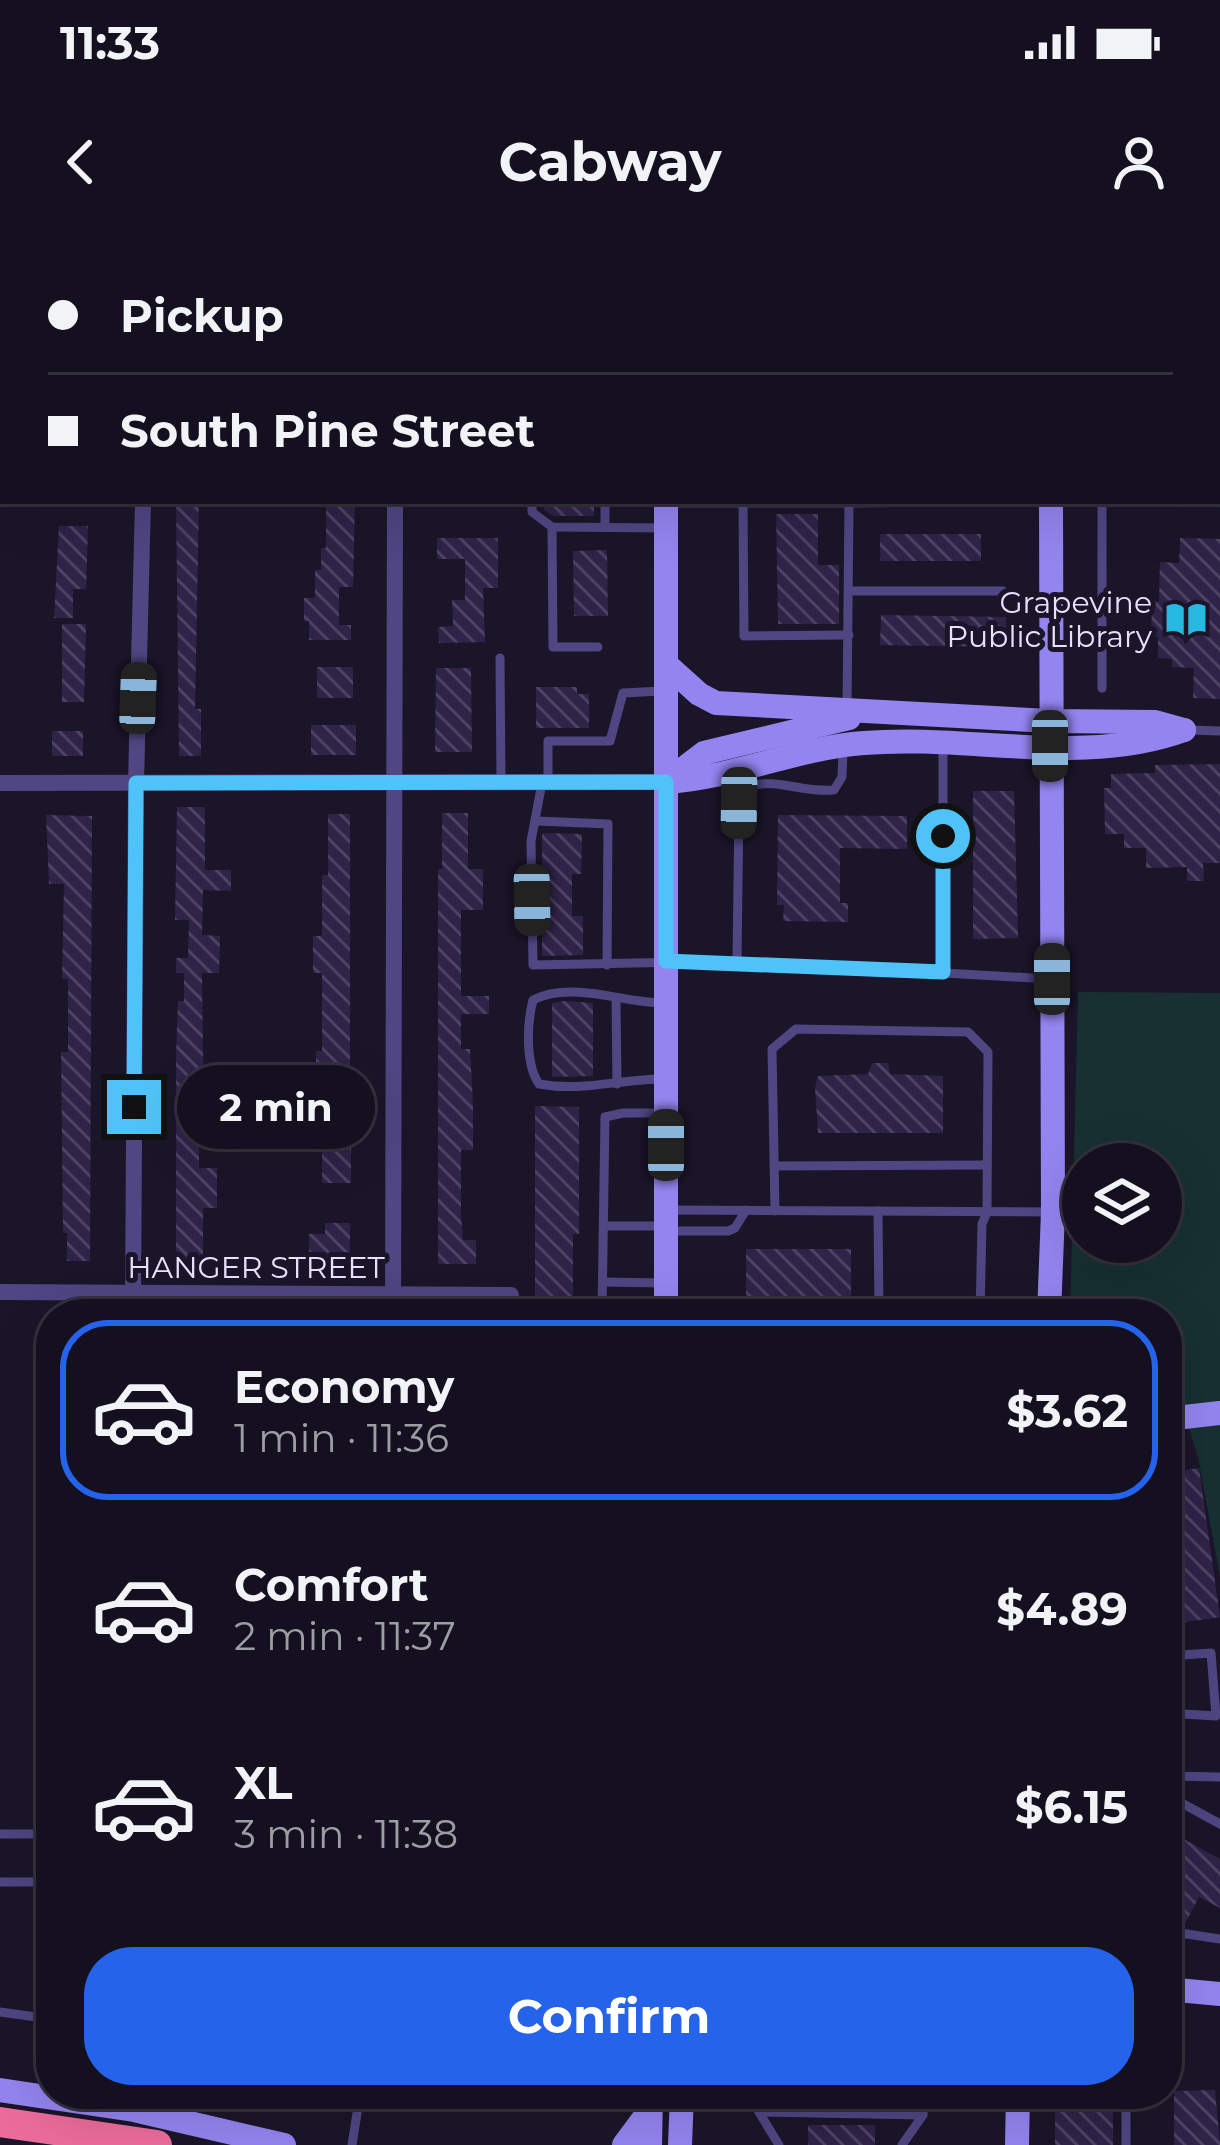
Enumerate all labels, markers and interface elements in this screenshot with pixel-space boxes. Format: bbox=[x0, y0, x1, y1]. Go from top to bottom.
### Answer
text: 11:33 bbox=[60, 15, 160, 70]
icon: back bbox=[48, 129, 114, 195]
text: Cabway bbox=[498, 129, 722, 195]
icon: person bbox=[1106, 129, 1172, 195]
text: Pickup bbox=[120, 288, 284, 343]
text: South Pine Street bbox=[120, 403, 535, 458]
place label: Grapevine Public Library bbox=[946, 584, 1153, 655]
library icon: Grapevine Public Library bbox=[1163, 596, 1209, 642]
car bbox=[119, 661, 157, 735]
car bbox=[1032, 710, 1068, 782]
car bbox=[720, 767, 758, 839]
route start bbox=[916, 809, 970, 863]
car bbox=[513, 864, 551, 936]
car bbox=[1034, 943, 1070, 1015]
callout: 2 min bbox=[176, 1065, 374, 1149]
route end bbox=[107, 1080, 161, 1134]
text: 2 min bbox=[219, 1083, 333, 1131]
car bbox=[648, 1109, 684, 1181]
map controls bbox=[1062, 1143, 1182, 1263]
button: layers bbox=[1062, 1143, 1182, 1263]
street label: HANGER STREET bbox=[127, 1249, 386, 1286]
icon: car bbox=[90, 1356, 198, 1464]
text: Economy bbox=[234, 1359, 454, 1414]
text: $3.62 bbox=[1006, 1383, 1128, 1438]
text: 1 min · 11:36 bbox=[234, 1414, 449, 1462]
icon: car bbox=[90, 1554, 198, 1662]
text: Comfort bbox=[234, 1557, 429, 1612]
text: $4.89 bbox=[996, 1581, 1128, 1636]
text: 2 min · 11:37 bbox=[234, 1612, 456, 1660]
icon: car bbox=[90, 1752, 198, 1860]
text: XL bbox=[234, 1755, 292, 1810]
text: $6.15 bbox=[1015, 1779, 1128, 1834]
text: 3 min · 11:38 bbox=[234, 1810, 458, 1858]
button: Confirm bbox=[84, 1947, 1134, 2085]

